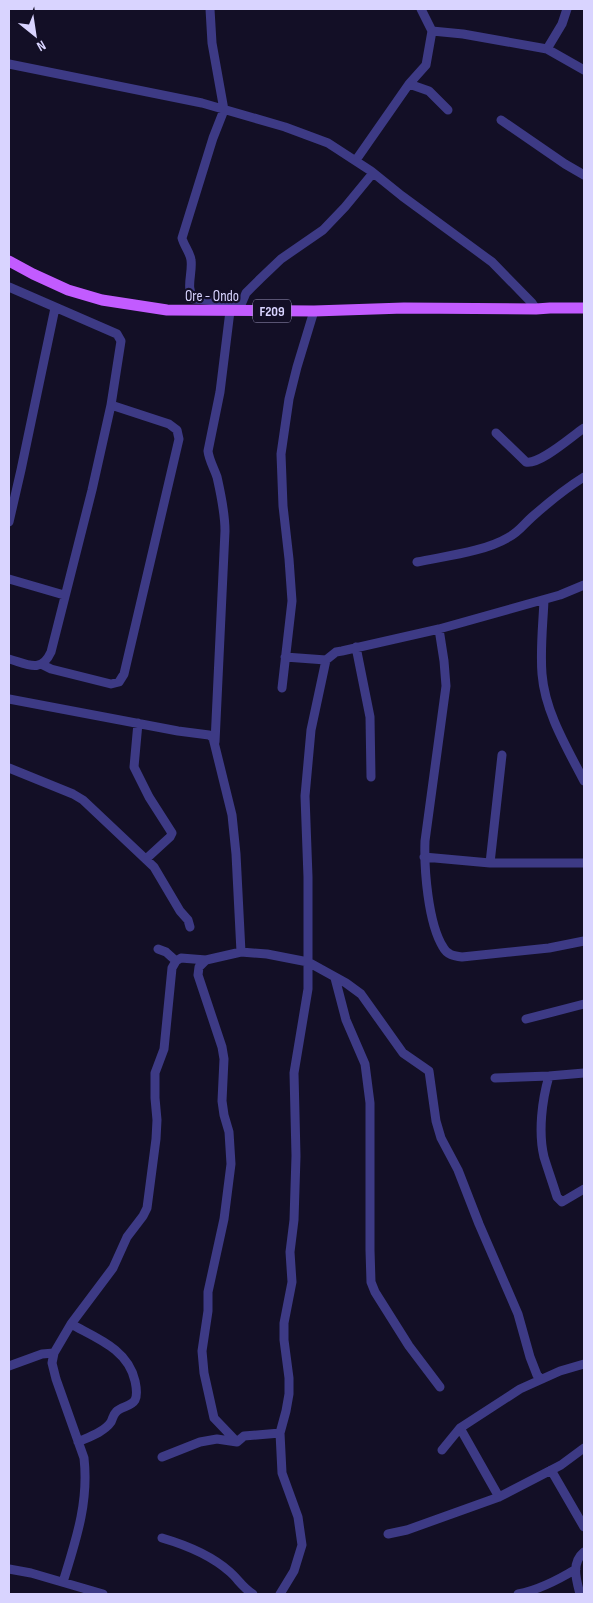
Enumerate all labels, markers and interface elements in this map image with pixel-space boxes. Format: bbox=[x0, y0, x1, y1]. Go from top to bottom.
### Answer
north arrow bbox=[10, 10, 60, 60]
text: N bbox=[34, 37, 49, 55]
street label: Ore - Ondo bbox=[185, 287, 239, 306]
road number: F209 bbox=[253, 300, 291, 322]

